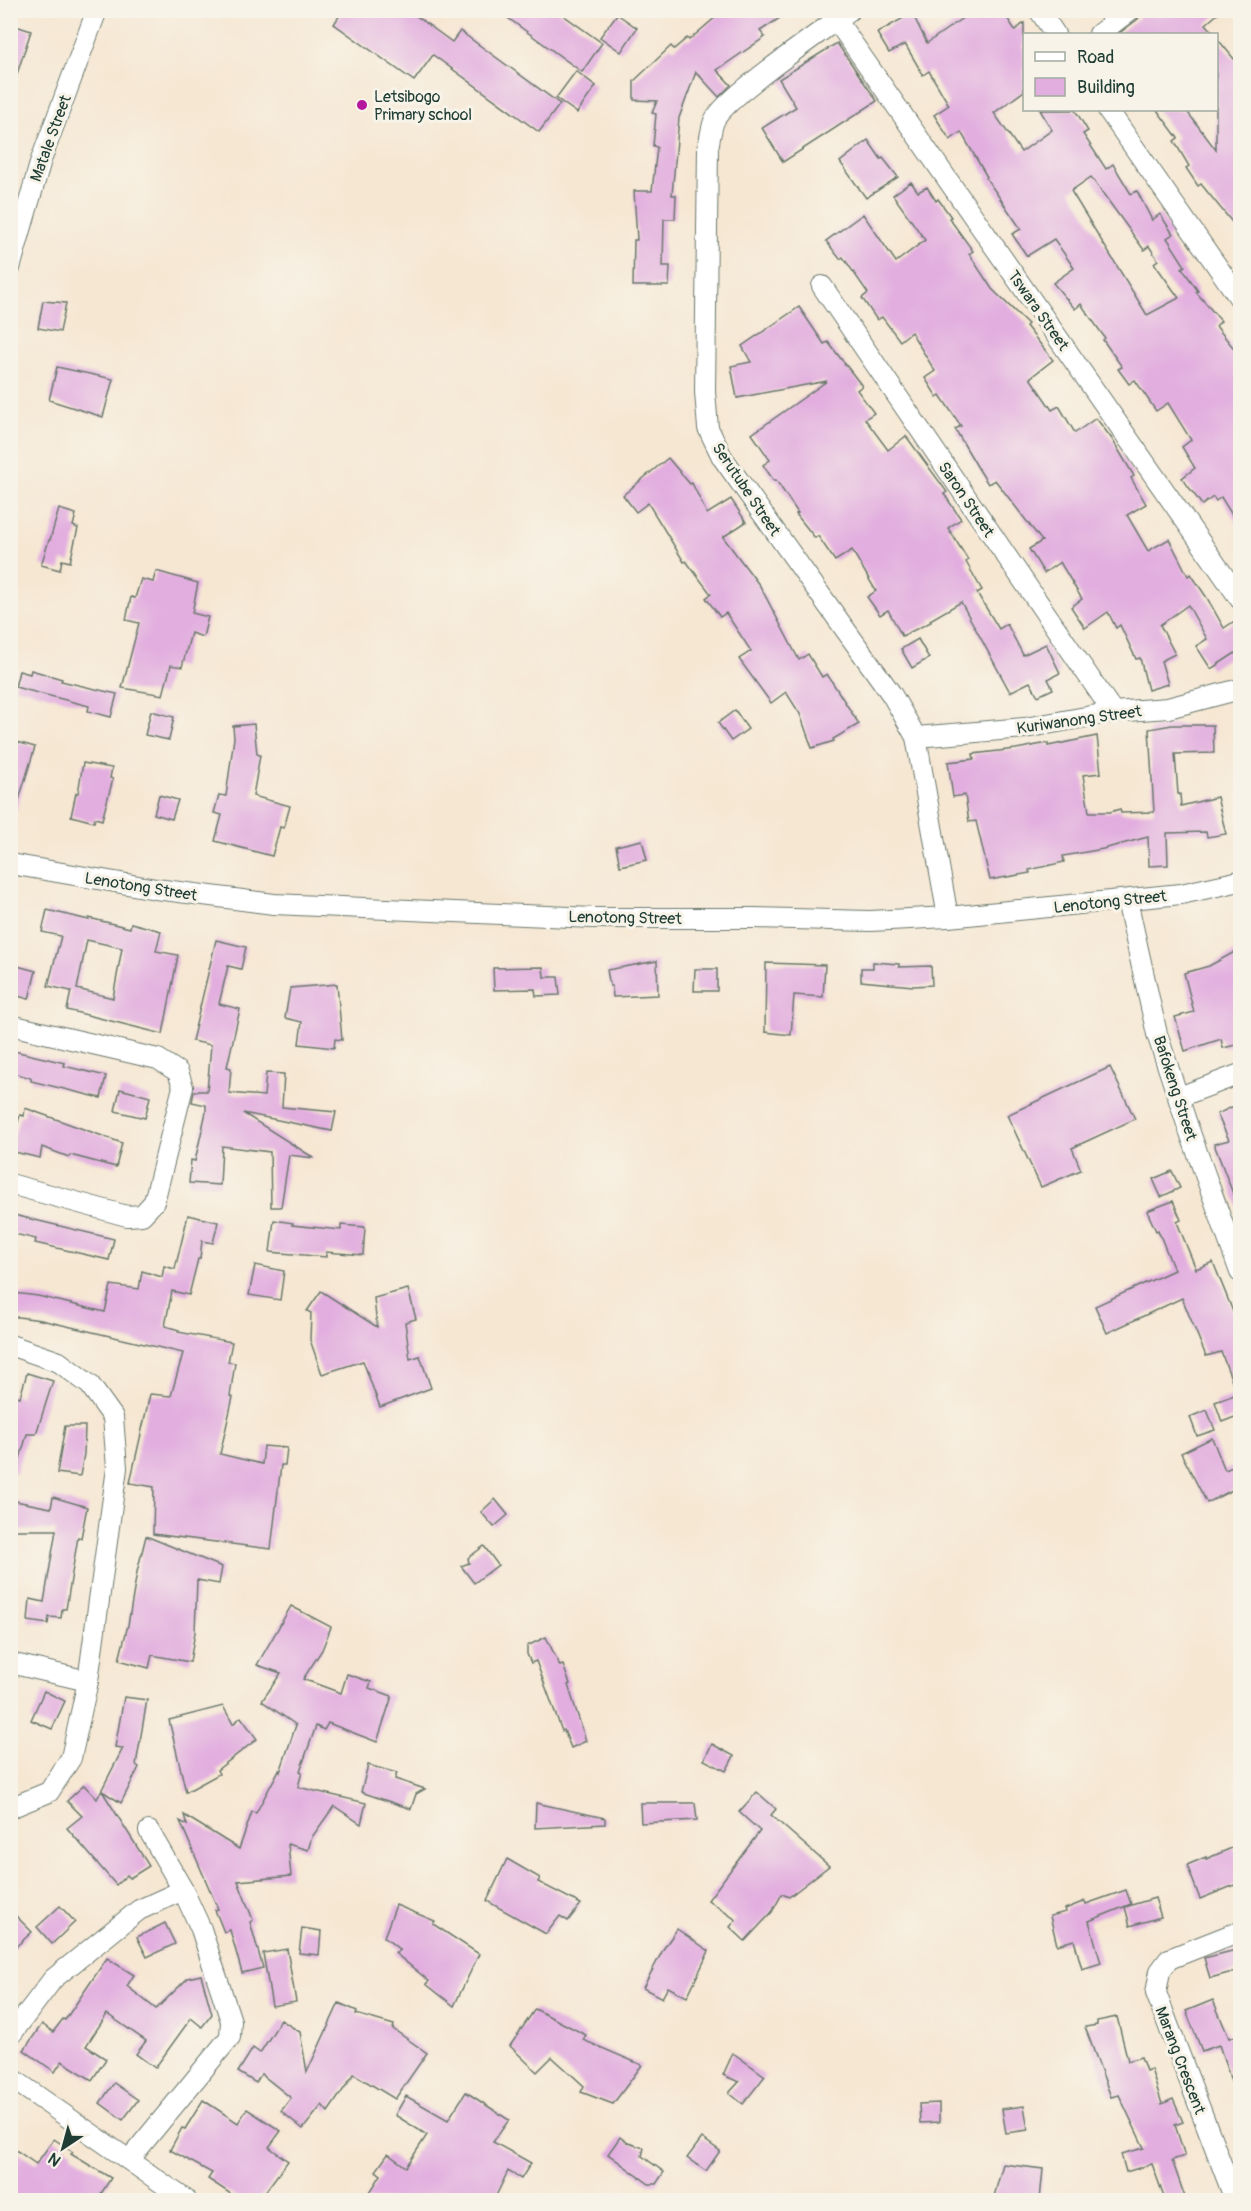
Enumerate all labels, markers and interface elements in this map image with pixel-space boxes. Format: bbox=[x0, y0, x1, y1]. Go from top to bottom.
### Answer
legend bbox=[1023, 33, 1218, 111]
text: Road bbox=[1077, 46, 1114, 69]
text: Building bbox=[1077, 76, 1135, 99]
place label: Letsibogo Primary school bbox=[374, 87, 472, 125]
street label: Matale Street bbox=[26, 92, 76, 184]
marker: Letsibogo Primary school bbox=[355, 98, 369, 112]
street label: Tswara Street bbox=[1003, 267, 1073, 355]
street label: Serutube Street bbox=[708, 439, 785, 540]
street label: Saron Street bbox=[934, 458, 999, 541]
street label: Kuriwanong Street bbox=[1015, 701, 1143, 739]
street label: Lenotong Street bbox=[83, 868, 199, 906]
street label: Lenotong Street bbox=[1053, 886, 1168, 918]
street label: Lenotong Street bbox=[568, 907, 682, 929]
street label: Bafokeng Street bbox=[1149, 1033, 1202, 1144]
street label: Marang Crescent bbox=[1150, 2004, 1210, 2117]
north arrow bbox=[33, 2118, 93, 2178]
text: N bbox=[44, 2148, 65, 2171]

